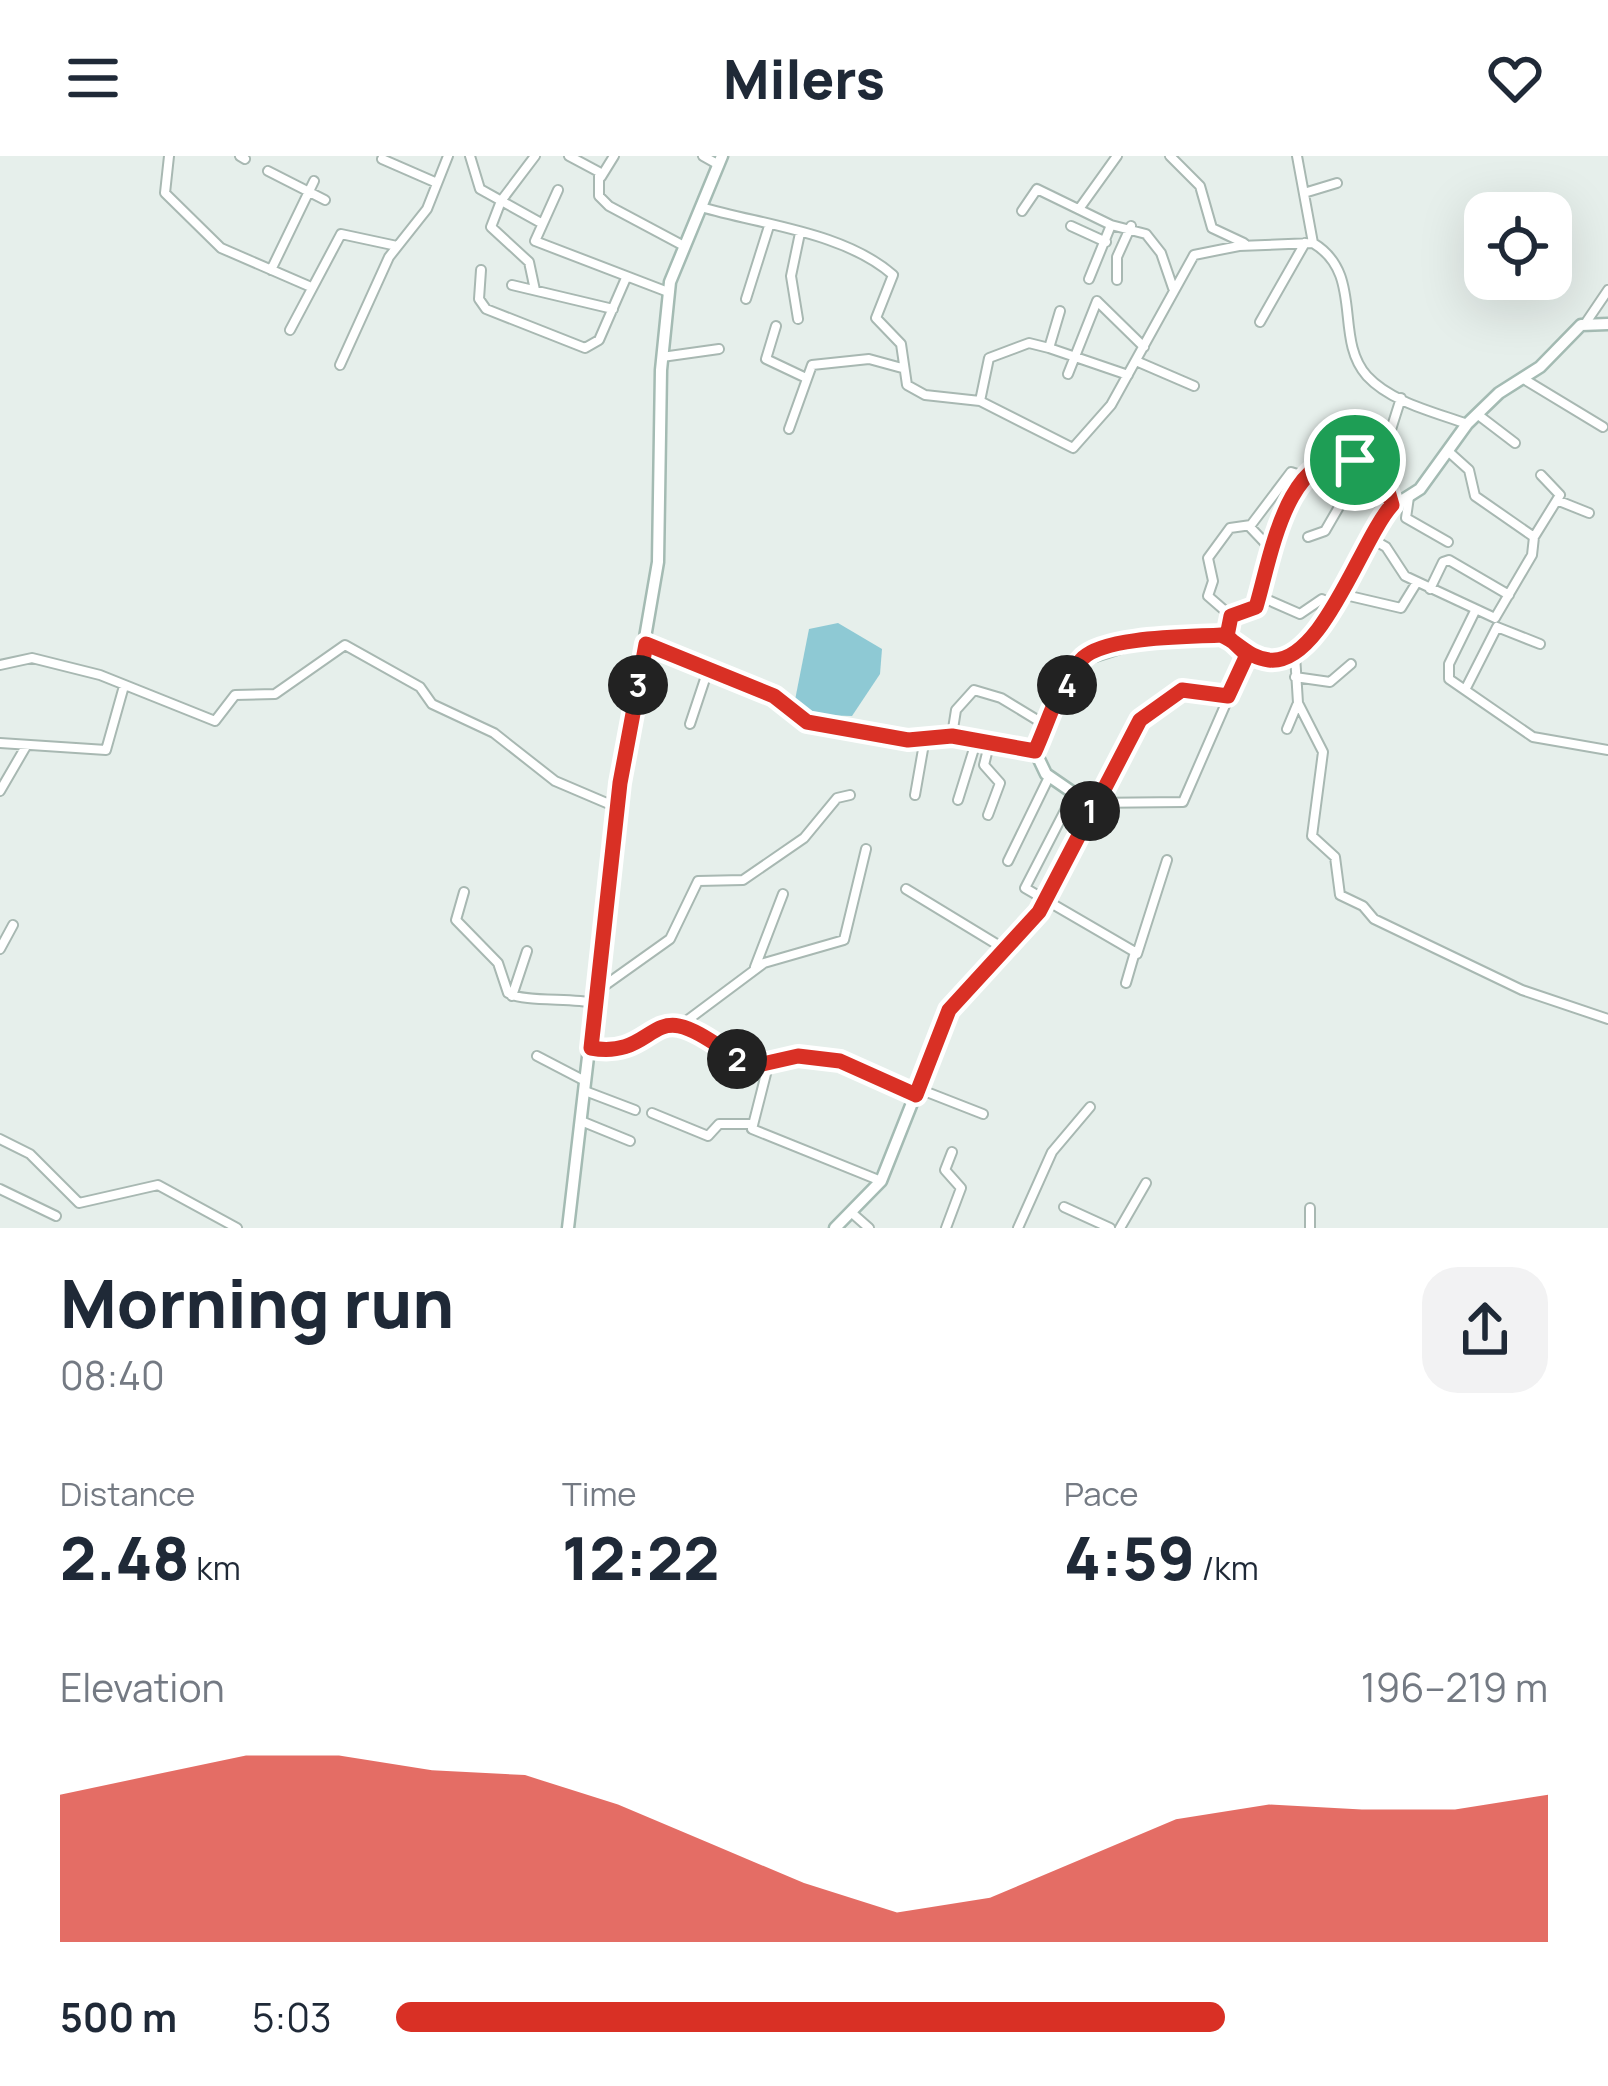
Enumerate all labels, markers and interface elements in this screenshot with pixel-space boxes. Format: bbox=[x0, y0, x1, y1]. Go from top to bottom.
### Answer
text: Milers bbox=[723, 41, 885, 115]
icon: menu bbox=[60, 45, 126, 111]
icon: heart bbox=[1482, 45, 1548, 111]
map controls bbox=[1464, 192, 1572, 300]
button: locate bbox=[1464, 192, 1572, 300]
pin bbox=[1304, 409, 1406, 511]
icon: arrive bbox=[1322, 427, 1388, 493]
pin: 3 bbox=[608, 655, 668, 715]
pin: 4 bbox=[1037, 655, 1097, 715]
text: 3 bbox=[628, 662, 648, 707]
text: 4 bbox=[1057, 662, 1077, 707]
pin: 1 bbox=[1060, 781, 1120, 841]
text: 1 bbox=[1083, 788, 1097, 833]
pin: 2 bbox=[707, 1029, 767, 1089]
text: 2 bbox=[727, 1036, 747, 1081]
text: Morning run bbox=[60, 1258, 454, 1348]
button: share bbox=[1422, 1267, 1548, 1393]
text: 08:40 bbox=[60, 1348, 165, 1402]
text: Distance bbox=[60, 1471, 195, 1516]
text: Time bbox=[562, 1471, 637, 1516]
text: Pace bbox=[1064, 1471, 1139, 1516]
text: 2.48 bbox=[60, 1516, 190, 1598]
text: 12:22 bbox=[562, 1516, 719, 1598]
text: 4:59 bbox=[1064, 1516, 1195, 1598]
text: km bbox=[190, 1545, 241, 1590]
text: /km bbox=[1195, 1545, 1259, 1590]
text: Elevation bbox=[60, 1660, 225, 1714]
text: 196–219 m bbox=[1361, 1660, 1548, 1714]
text: 500 m bbox=[60, 1990, 177, 2044]
text: 5:03 bbox=[252, 1990, 332, 2044]

